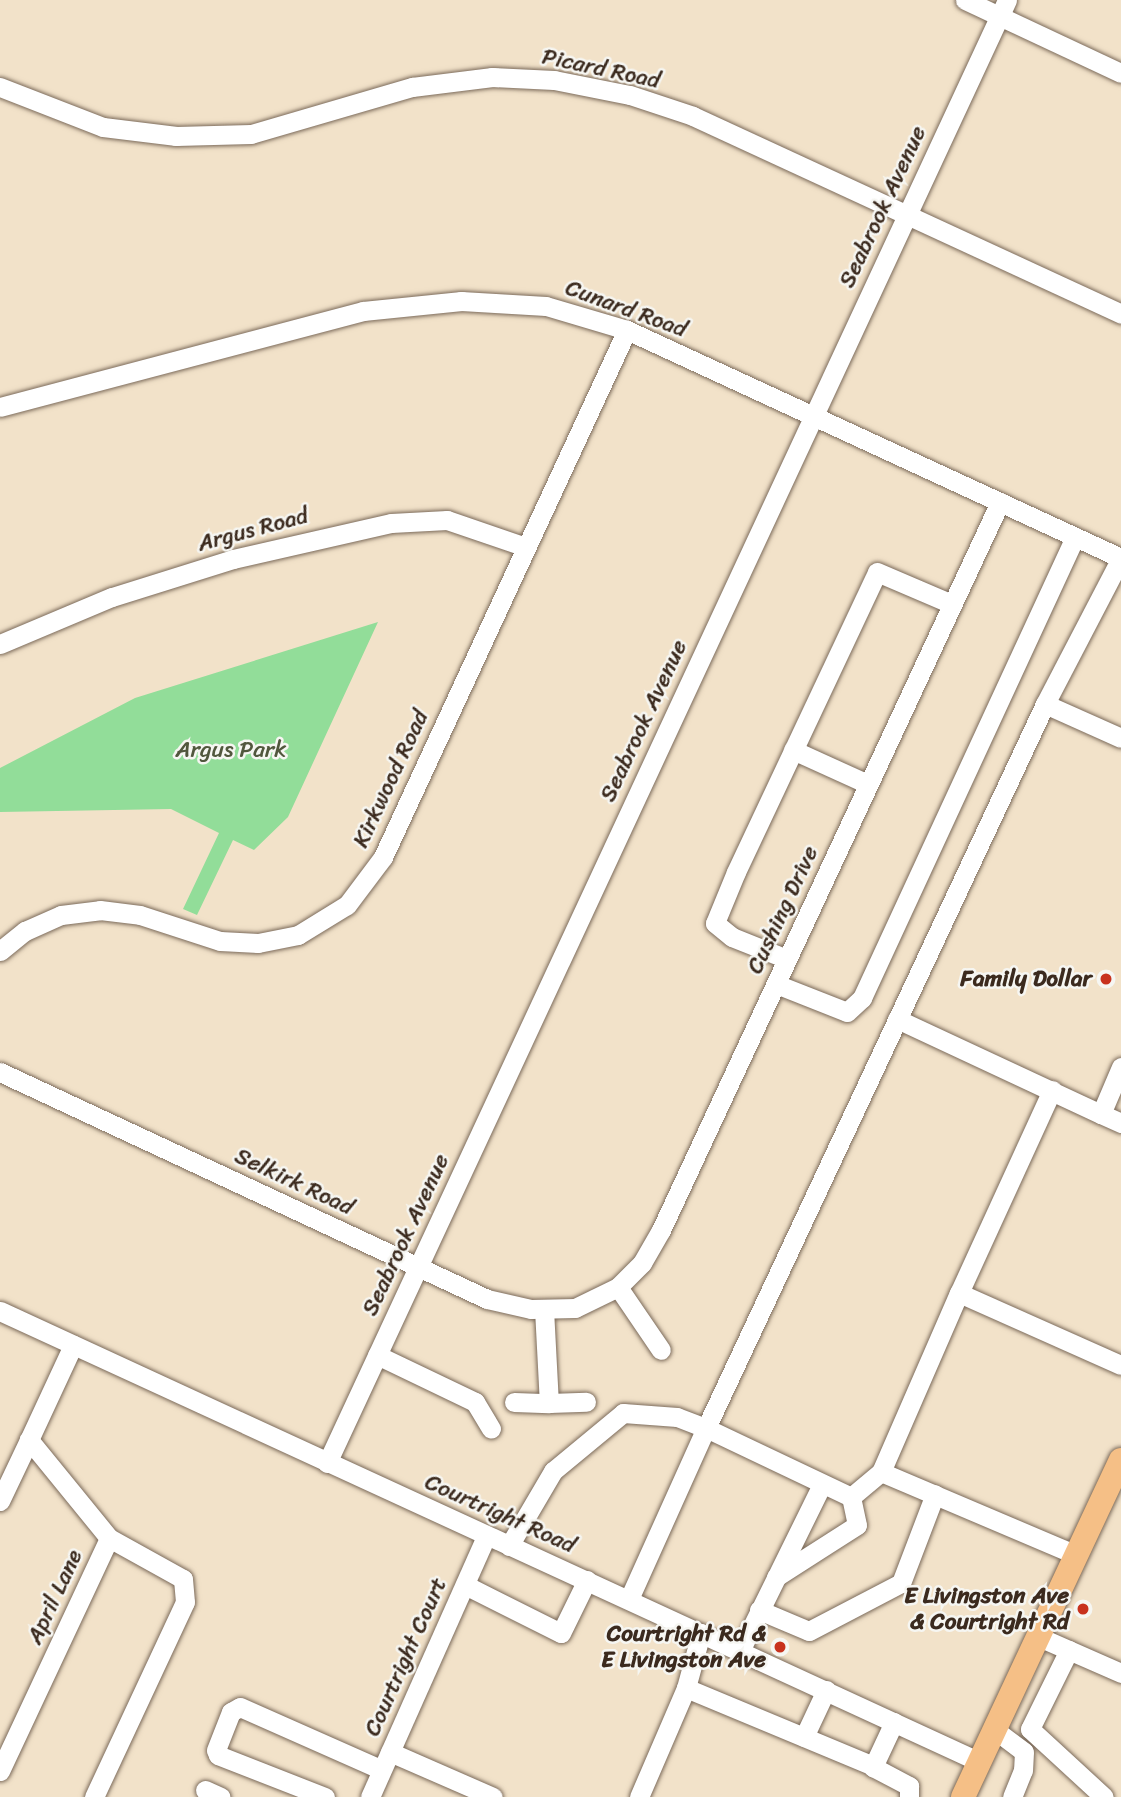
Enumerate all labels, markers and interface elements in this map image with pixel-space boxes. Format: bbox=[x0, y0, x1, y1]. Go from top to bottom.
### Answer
street label: Picard Road bbox=[539, 43, 663, 95]
street label: Seabrook Avenue bbox=[834, 122, 932, 292]
street label: Cunard Road bbox=[561, 274, 691, 344]
street label: Argus Road bbox=[195, 502, 311, 558]
street label: Seabrook Avenue bbox=[595, 636, 693, 806]
street label: Kirkwood Road bbox=[347, 706, 435, 852]
park label: Argus Park bbox=[175, 736, 287, 764]
street label: Cushing Drive bbox=[741, 842, 825, 978]
place label: Family Dollar bbox=[960, 965, 1092, 993]
marker: Family Dollar bbox=[1098, 971, 1114, 987]
street label: Selkirk Road bbox=[230, 1142, 358, 1222]
street label: Seabrook Avenue bbox=[357, 1150, 455, 1320]
street label: Courtright Road bbox=[420, 1468, 580, 1560]
street label: April Lane bbox=[21, 1545, 89, 1649]
street label: Courtright Court bbox=[359, 1574, 453, 1740]
place label: E Livingston Ave & Courtright Rd bbox=[904, 1582, 1069, 1636]
marker: E Livingston Ave & Courtright Rd bbox=[1075, 1601, 1091, 1617]
place label: Courtright Rd & E Livingston Ave bbox=[601, 1620, 766, 1674]
marker: Courtright Rd & E Livingston Ave bbox=[772, 1639, 788, 1655]

